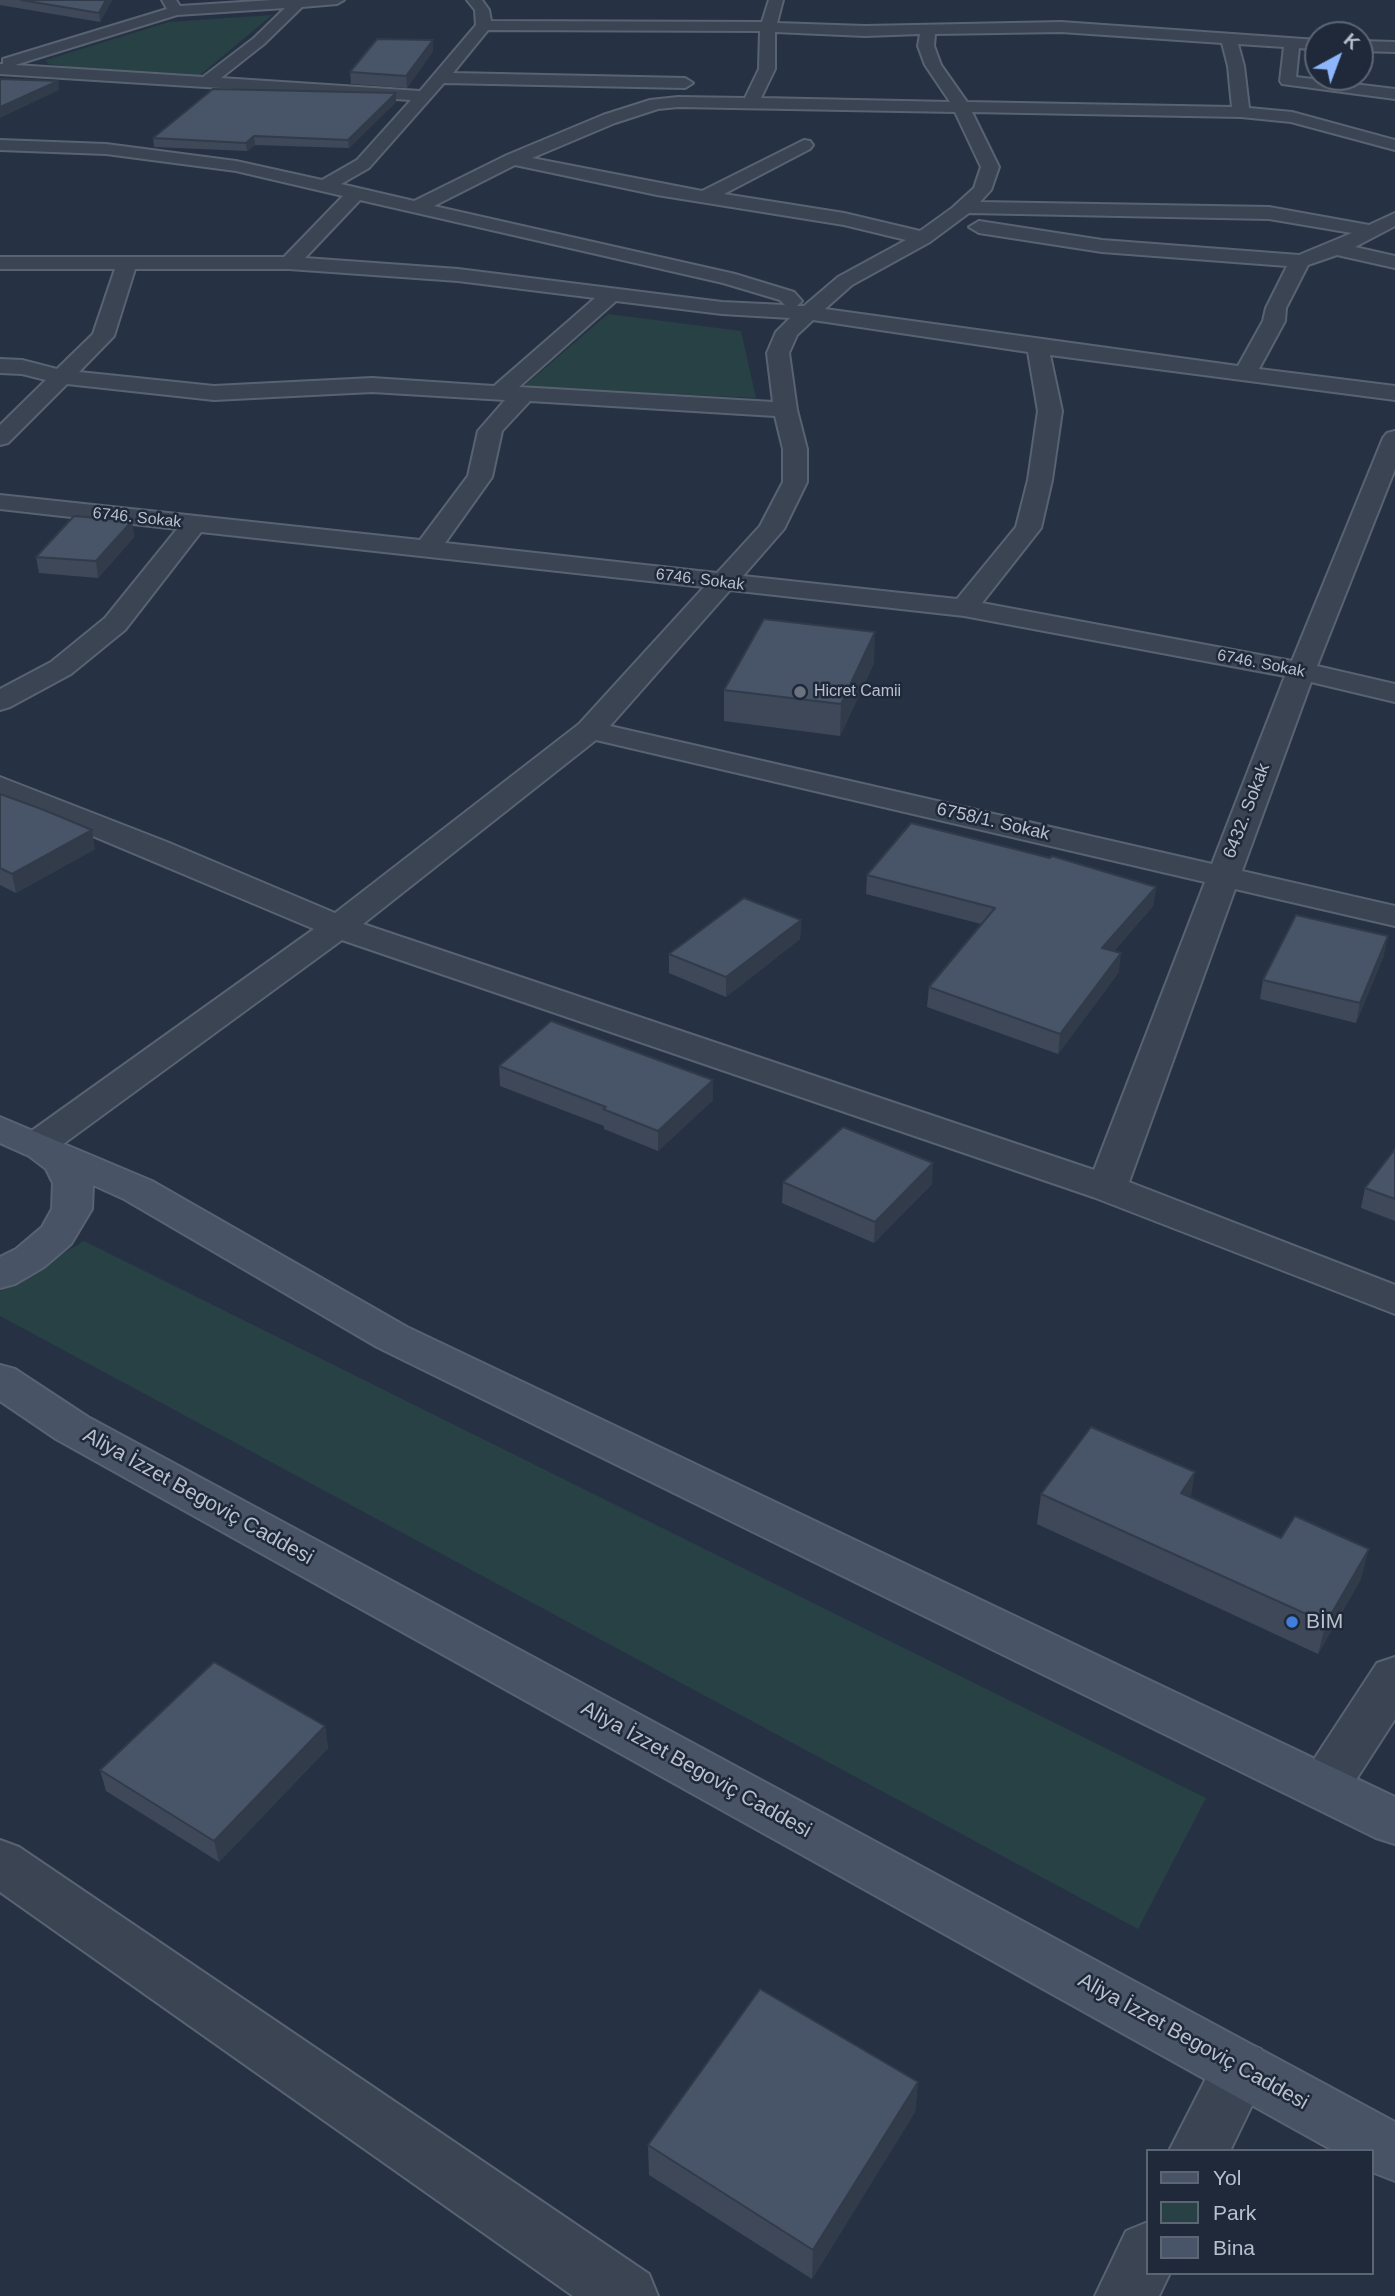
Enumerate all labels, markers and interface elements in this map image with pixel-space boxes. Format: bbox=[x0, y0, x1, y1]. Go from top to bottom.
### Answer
north arrow bbox=[1304, 21, 1374, 91]
text: K bbox=[1340, 29, 1364, 54]
street label: 6746. Sokak bbox=[92, 504, 182, 532]
street label: 6746. Sokak bbox=[655, 565, 745, 595]
street label: 6746. Sokak bbox=[1216, 646, 1306, 682]
place label: Hicret Camii bbox=[814, 682, 901, 702]
marker: Hicret Camii bbox=[792, 684, 808, 700]
street label: 6432. Sokak bbox=[1219, 760, 1275, 862]
street label: 6758/1. Sokak bbox=[935, 799, 1051, 845]
street label: Aliya İzzet Begoviç Caddesi bbox=[79, 1423, 317, 1571]
place label: BİM bbox=[1306, 1609, 1343, 1635]
marker: BİM bbox=[1284, 1614, 1300, 1630]
street label: Aliya İzzet Begoviç Caddesi bbox=[577, 1696, 815, 1844]
street label: Aliya İzzet Begoviç Caddesi bbox=[1074, 1968, 1312, 2116]
legend bbox=[1146, 2149, 1374, 2275]
text: Yol bbox=[1213, 2166, 1241, 2189]
text: Park bbox=[1213, 2201, 1256, 2224]
text: Bina bbox=[1213, 2236, 1255, 2259]

